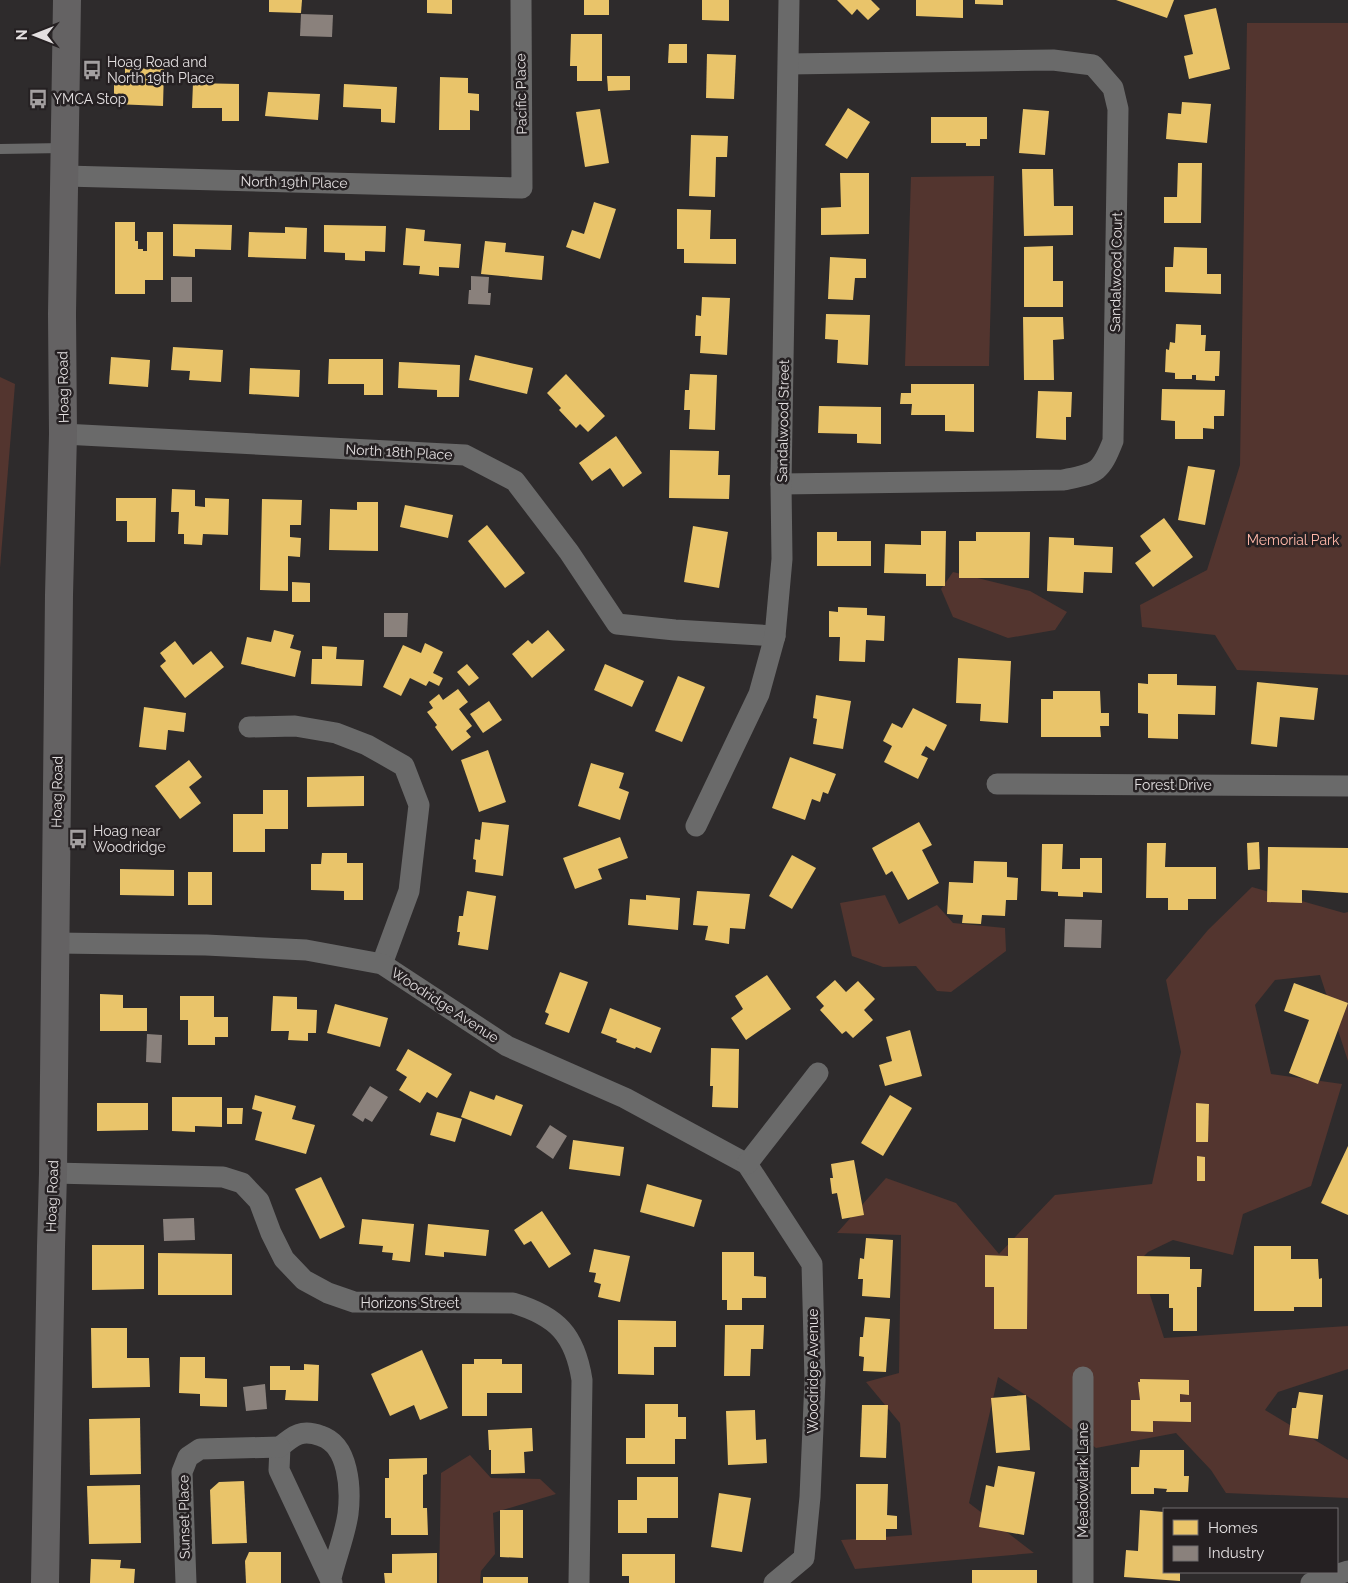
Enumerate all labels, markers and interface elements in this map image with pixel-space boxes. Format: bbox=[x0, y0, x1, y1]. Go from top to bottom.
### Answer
north arrow bbox=[10, 10, 60, 60]
text: N bbox=[14, 30, 30, 40]
street label: Pacific Place bbox=[512, 53, 530, 135]
place label: Hoag Road and North 19th Place bbox=[107, 54, 214, 86]
bus stop icon: Hoag Road and North 19th Place bbox=[81, 59, 103, 81]
bus stop icon: YMCA Stop bbox=[27, 88, 49, 110]
place label: YMCA Stop bbox=[53, 91, 127, 107]
street label: North 19th Place bbox=[240, 173, 348, 191]
street label: Sandalwood Court bbox=[1107, 212, 1125, 332]
street label: Hoag Road bbox=[54, 351, 72, 423]
street label: Sandalwood Street bbox=[774, 359, 792, 483]
street label: North 18th Place bbox=[345, 441, 453, 463]
park label: Memorial Park bbox=[1247, 532, 1340, 548]
street label: Hoag Road bbox=[48, 756, 66, 828]
street label: Forest Drive bbox=[1134, 777, 1212, 793]
place label: Hoag near Woodridge bbox=[93, 823, 166, 855]
bus stop icon: Hoag near Woodridge bbox=[67, 828, 89, 850]
street label: Woodridge Avenue bbox=[388, 964, 502, 1046]
street label: Hoag Road bbox=[43, 1160, 61, 1232]
street label: Horizons Street bbox=[361, 1295, 460, 1311]
street label: Woodridge Avenue bbox=[805, 1309, 821, 1433]
street label: Meadowlark Lane bbox=[1075, 1422, 1091, 1538]
street label: Sunset Place bbox=[175, 1475, 193, 1559]
legend bbox=[1163, 1508, 1338, 1573]
text: Homes bbox=[1208, 1519, 1258, 1537]
text: Industry bbox=[1208, 1544, 1264, 1562]

